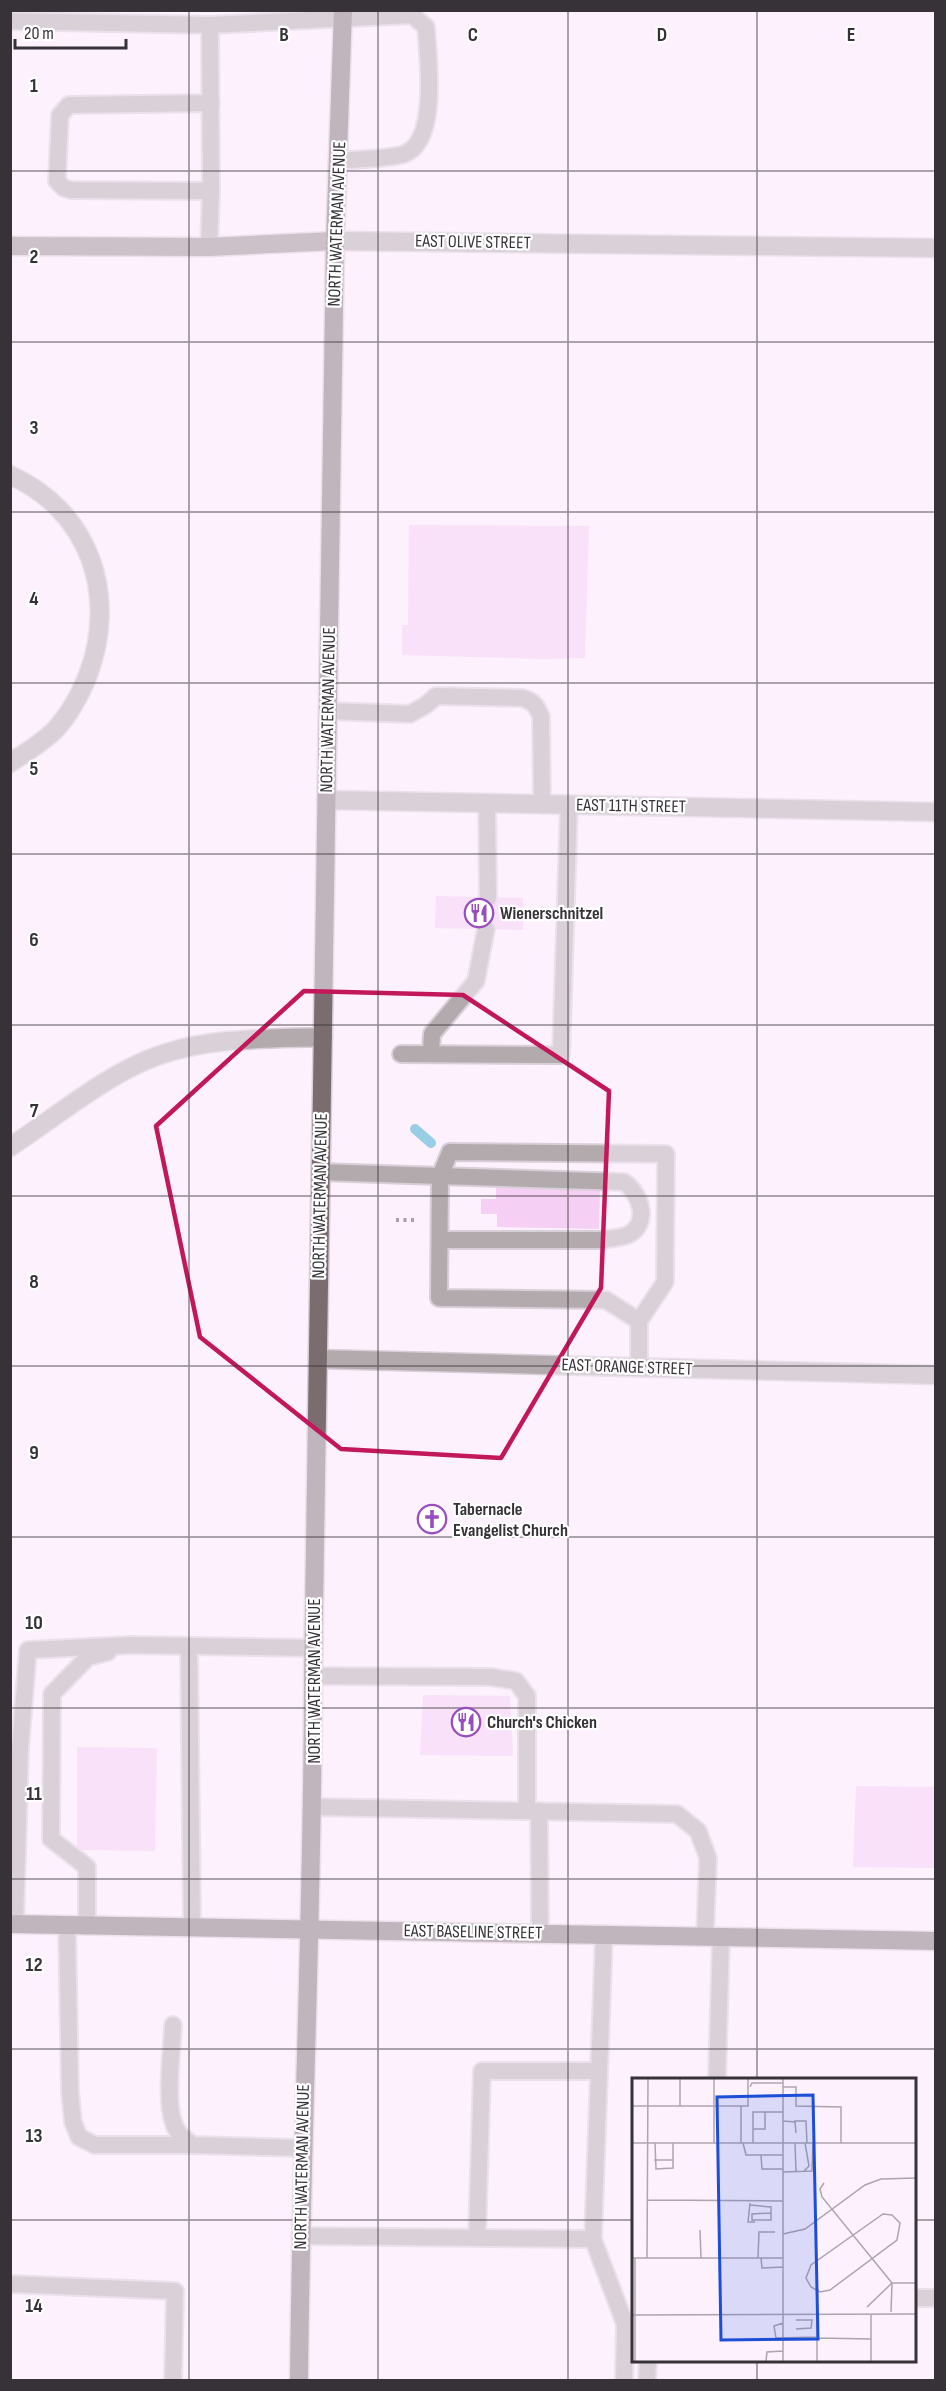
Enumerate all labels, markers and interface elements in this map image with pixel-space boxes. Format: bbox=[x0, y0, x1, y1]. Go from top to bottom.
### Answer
scale bar bbox=[15, 12, 126, 50]
text: 20 m bbox=[24, 23, 54, 44]
text: B bbox=[279, 23, 289, 47]
text: C bbox=[468, 23, 478, 47]
text: D bbox=[657, 23, 667, 47]
text: E bbox=[847, 23, 855, 47]
text: 1 bbox=[30, 74, 38, 98]
street label: NORTH WATERMAN AVENUE bbox=[324, 141, 350, 307]
street label: EAST OLIVE STREET bbox=[415, 230, 531, 254]
text: 2 bbox=[30, 245, 38, 269]
text: 3 bbox=[30, 416, 39, 440]
text: 4 bbox=[29, 587, 39, 611]
street label: NORTH WATERMAN AVENUE bbox=[316, 627, 340, 793]
text: 5 bbox=[30, 757, 39, 781]
street label: EAST 11TH STREET bbox=[576, 795, 686, 817]
restaurant icon: Wienerschnitzel bbox=[463, 897, 495, 929]
place label: Wienerschnitzel bbox=[500, 903, 603, 924]
text: 6 bbox=[29, 928, 39, 952]
text: 7 bbox=[30, 1099, 39, 1123]
street label: NORTH WATERMAN AVENUE bbox=[308, 1113, 332, 1279]
text: 8 bbox=[29, 1270, 39, 1294]
street label: EAST ORANGE STREET bbox=[561, 1354, 693, 1380]
text: 9 bbox=[29, 1441, 39, 1465]
place label: Tabernacle Evangelist Church bbox=[453, 1499, 568, 1541]
church icon: Tabernacle Evangelist Church bbox=[416, 1503, 448, 1535]
street label: NORTH WATERMAN AVENUE bbox=[304, 1598, 325, 1764]
text: 10 bbox=[25, 1611, 43, 1635]
restaurant icon: Church's Chicken bbox=[450, 1706, 482, 1738]
place label: Church's Chicken bbox=[487, 1712, 597, 1733]
text: 11 bbox=[26, 1782, 42, 1806]
street label: EAST BASELINE STREET bbox=[404, 1920, 542, 1944]
text: 12 bbox=[26, 1953, 42, 1977]
inset map bbox=[632, 2078, 916, 2361]
street label: NORTH WATERMAN AVENUE bbox=[290, 2084, 314, 2250]
text: 13 bbox=[26, 2124, 42, 2148]
text: 14 bbox=[25, 2294, 43, 2318]

